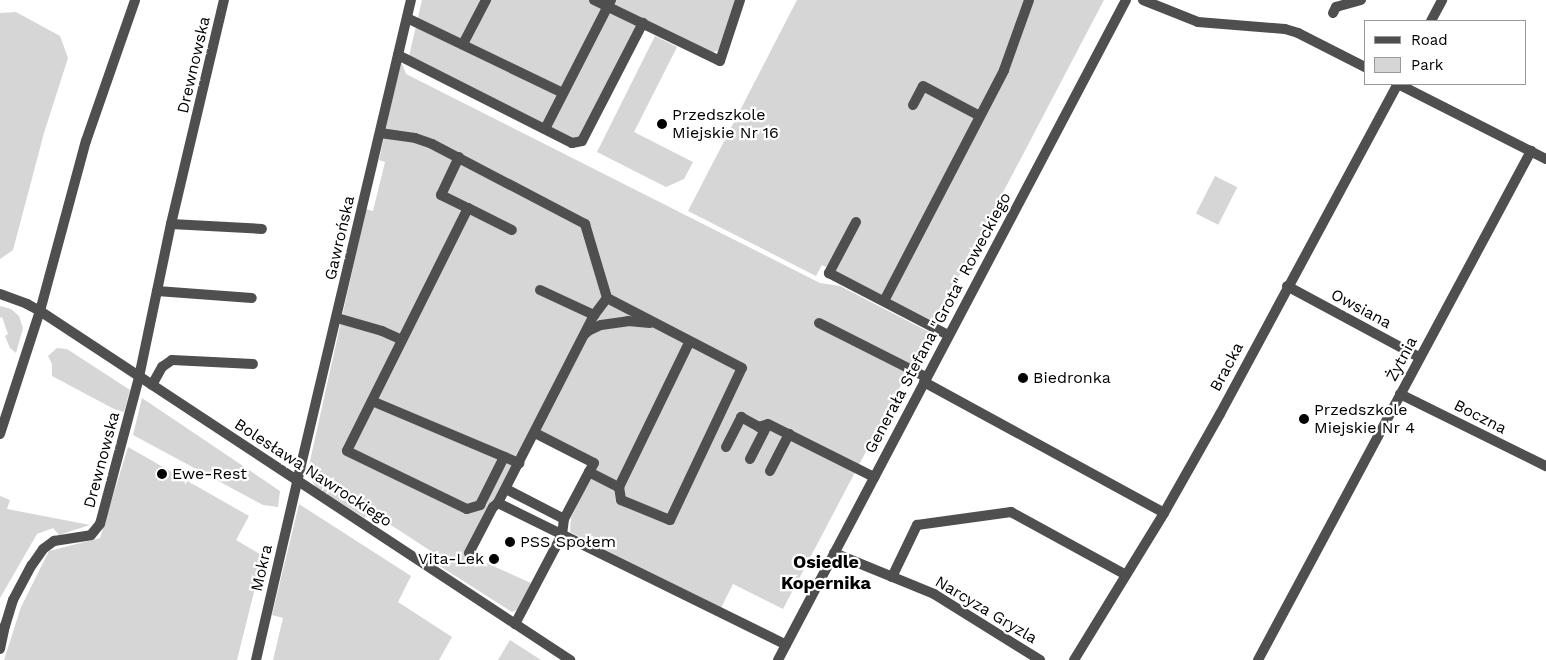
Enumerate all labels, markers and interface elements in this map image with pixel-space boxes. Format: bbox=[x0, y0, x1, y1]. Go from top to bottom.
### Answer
street label: Drewnowska bbox=[174, 15, 214, 115]
legend bbox=[1364, 20, 1526, 85]
text: Road bbox=[1411, 31, 1448, 49]
text: Park bbox=[1411, 56, 1443, 74]
place label: Przedszkole Miejskie Nr 16 bbox=[672, 105, 779, 143]
marker: Przedszkole Miejskie Nr 16 bbox=[656, 118, 668, 130]
street label: Generała Stefana "Grota" Roweckiego bbox=[861, 189, 1015, 457]
street label: Gawrońska bbox=[321, 194, 359, 282]
street label: Owsiana bbox=[1327, 285, 1395, 333]
street label: Żytnia bbox=[1382, 334, 1422, 384]
street label: Bracka bbox=[1206, 339, 1248, 395]
place label: Biedronka bbox=[1033, 368, 1111, 388]
marker: Biedronka bbox=[1017, 372, 1029, 384]
street label: Boczna bbox=[1450, 396, 1510, 438]
place label: Przedszkole Miejskie Nr 4 bbox=[1314, 400, 1415, 438]
street label: Drewnowska bbox=[80, 410, 124, 510]
marker: Przedszkole Miejskie Nr 4 bbox=[1298, 413, 1310, 425]
street label: Bolesława Nawrockiego bbox=[230, 415, 396, 531]
place label: Ewe-Rest bbox=[172, 464, 247, 484]
marker: Ewe-Rest bbox=[156, 468, 168, 480]
place label: PSS Społem bbox=[520, 532, 616, 552]
marker: PSS Społem bbox=[504, 536, 516, 548]
street label: Mokra bbox=[247, 543, 277, 593]
place label: Vita-Lek bbox=[418, 549, 484, 569]
district label: Osiedle Kopernika bbox=[781, 552, 871, 594]
marker: Vita-Lek bbox=[488, 553, 500, 565]
street label: Narcyza Gryzla bbox=[931, 572, 1041, 648]

